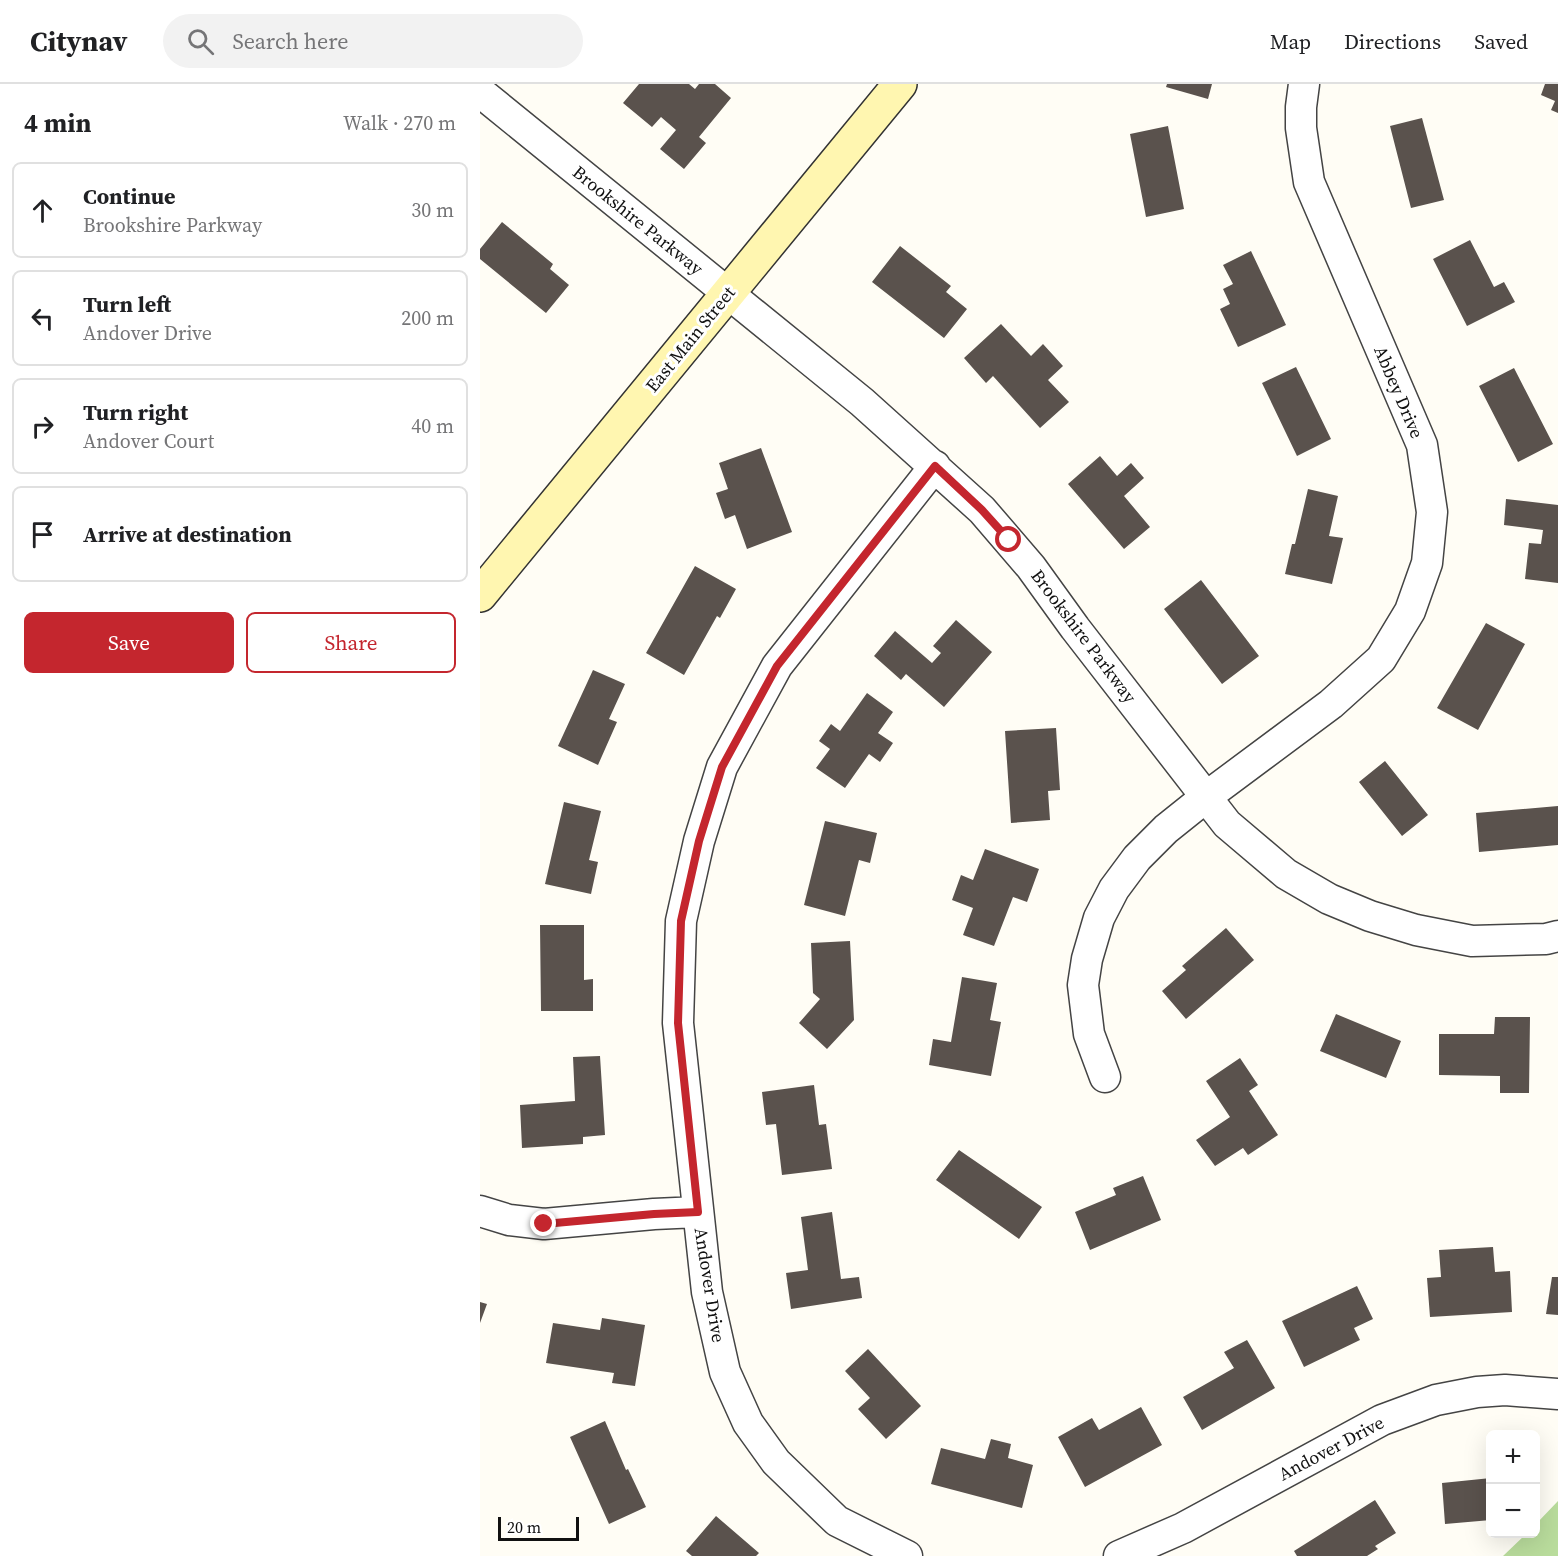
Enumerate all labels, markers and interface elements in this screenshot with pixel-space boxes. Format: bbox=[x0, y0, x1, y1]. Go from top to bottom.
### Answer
search box bbox=[163, 14, 583, 68]
text: Citynav bbox=[30, 22, 127, 60]
icon: search bbox=[184, 25, 217, 58]
text: Search here bbox=[232, 26, 349, 56]
text: Map bbox=[1270, 27, 1311, 56]
text: Directions bbox=[1344, 27, 1441, 56]
text: Saved bbox=[1474, 27, 1528, 56]
text: 4 min bbox=[24, 105, 91, 141]
text: Walk · 270 m bbox=[343, 109, 456, 137]
street label: Brookshire Parkway bbox=[567, 160, 709, 281]
text: Continue bbox=[83, 181, 176, 211]
icon: ahead bbox=[26, 194, 59, 227]
text: 30 m bbox=[411, 196, 454, 224]
text: Brookshire Parkway bbox=[83, 211, 262, 239]
street label: East Main Street bbox=[639, 281, 741, 397]
text: Turn left bbox=[83, 289, 171, 319]
icon: left bbox=[26, 302, 59, 335]
text: 200 m bbox=[401, 304, 454, 332]
text: Andover Drive bbox=[83, 319, 212, 347]
street label: Abbey Drive bbox=[1368, 342, 1430, 442]
text: Turn right bbox=[83, 397, 188, 427]
icon: right bbox=[26, 410, 59, 443]
text: 40 m bbox=[411, 412, 454, 440]
text: Andover Court bbox=[83, 427, 214, 455]
icon: arrive bbox=[26, 518, 59, 551]
text: Arrive at destination bbox=[83, 519, 292, 549]
route start bbox=[995, 526, 1021, 552]
street label: Brookshire Parkway bbox=[1026, 564, 1143, 709]
button: Save bbox=[24, 612, 234, 673]
button: Share bbox=[246, 612, 456, 673]
route end bbox=[530, 1210, 556, 1236]
street label: Andover Drive bbox=[689, 1226, 731, 1344]
street label: Andover Drive bbox=[1274, 1410, 1388, 1486]
map controls bbox=[1486, 1430, 1540, 1538]
button: + bbox=[1486, 1430, 1540, 1484]
button: − bbox=[1486, 1484, 1540, 1538]
scale bar bbox=[498, 1514, 579, 1542]
text: 20 m bbox=[507, 1516, 541, 1538]

